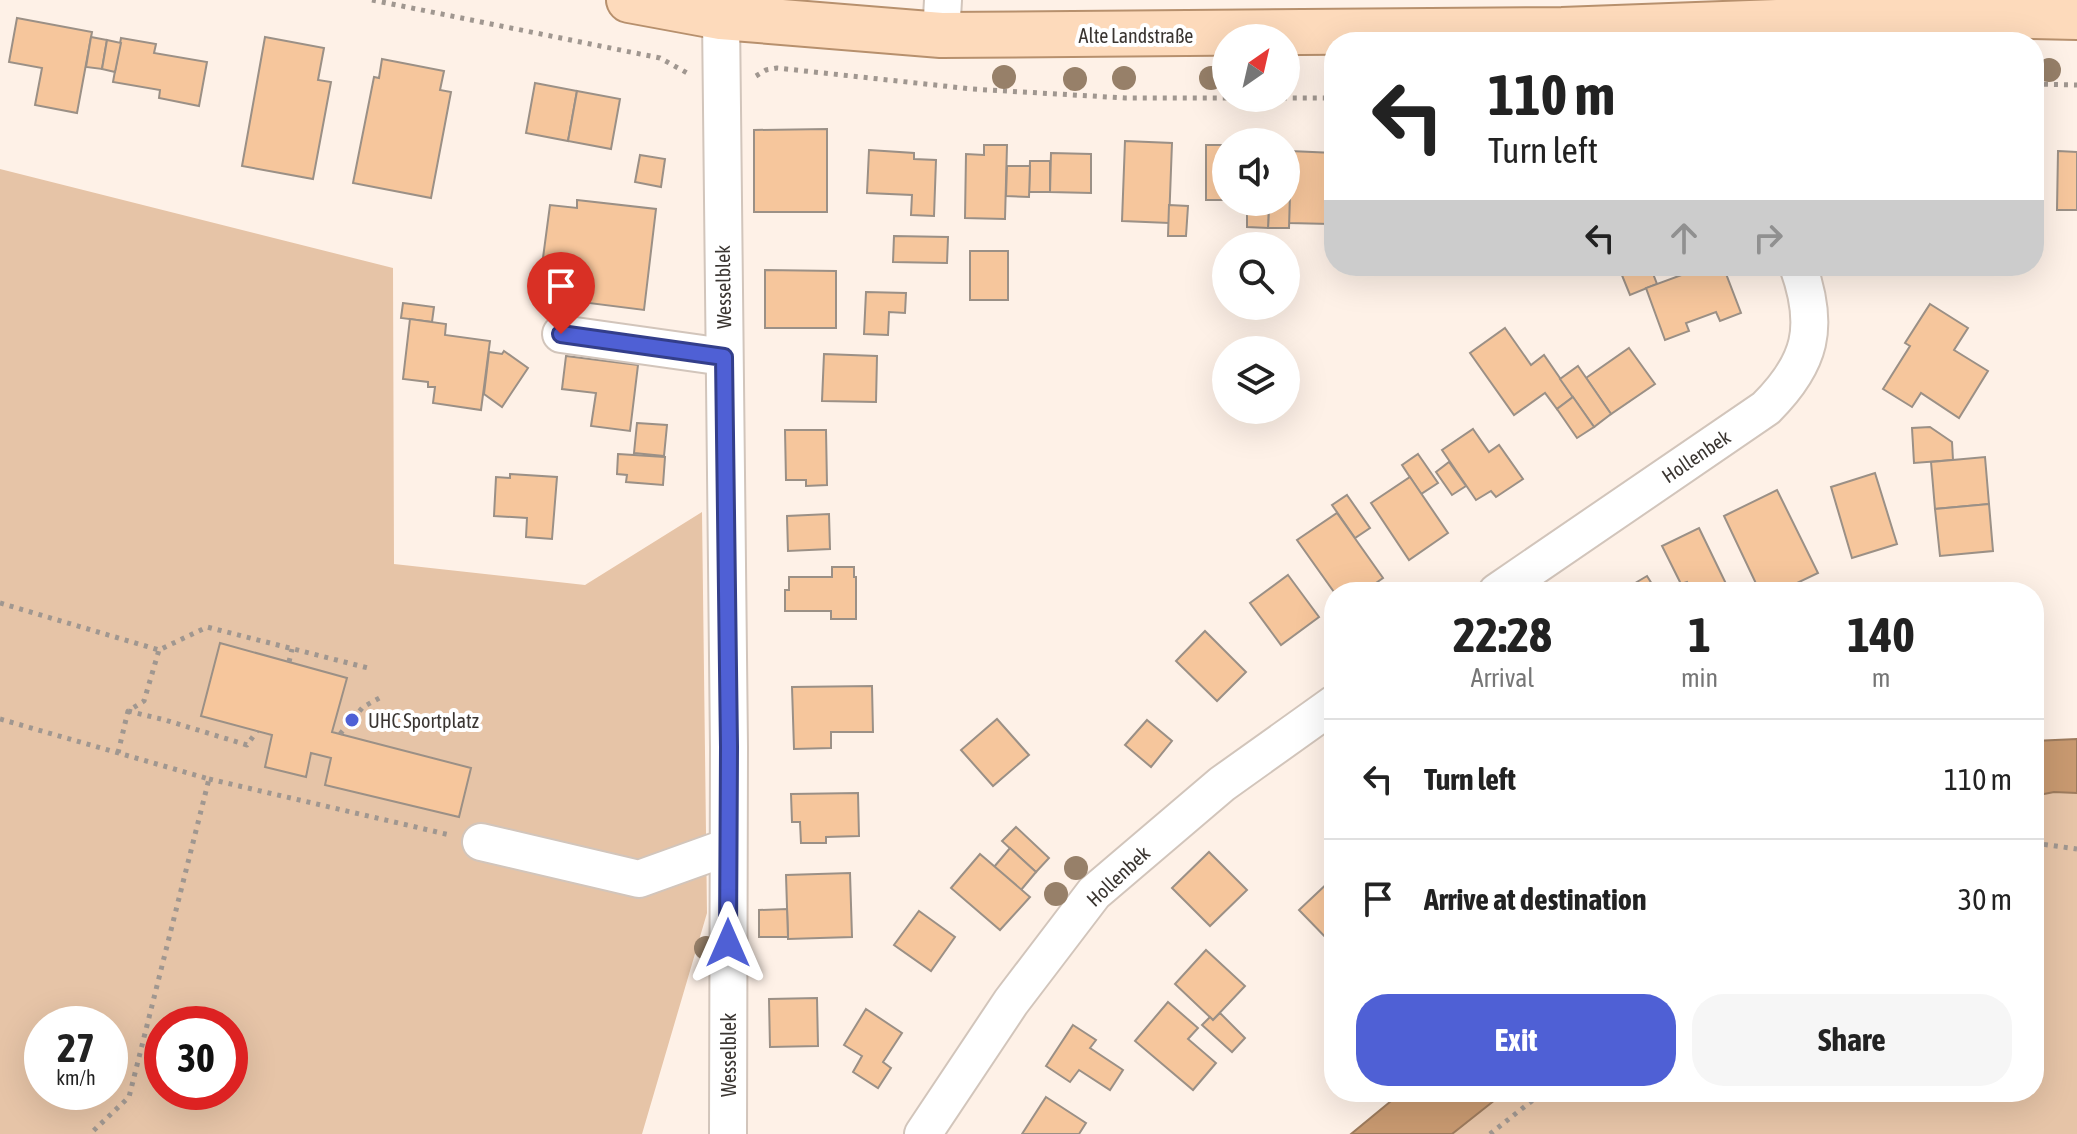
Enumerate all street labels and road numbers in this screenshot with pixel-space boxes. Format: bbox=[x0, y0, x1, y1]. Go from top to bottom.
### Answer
street label: Alte Landstraße bbox=[1079, 24, 1193, 47]
street label: Wesselblek bbox=[711, 245, 735, 329]
street label: Hollenbek bbox=[1657, 425, 1735, 487]
street label: Hollenbek bbox=[1082, 841, 1154, 911]
street label: Wesselblek bbox=[717, 1013, 740, 1097]

